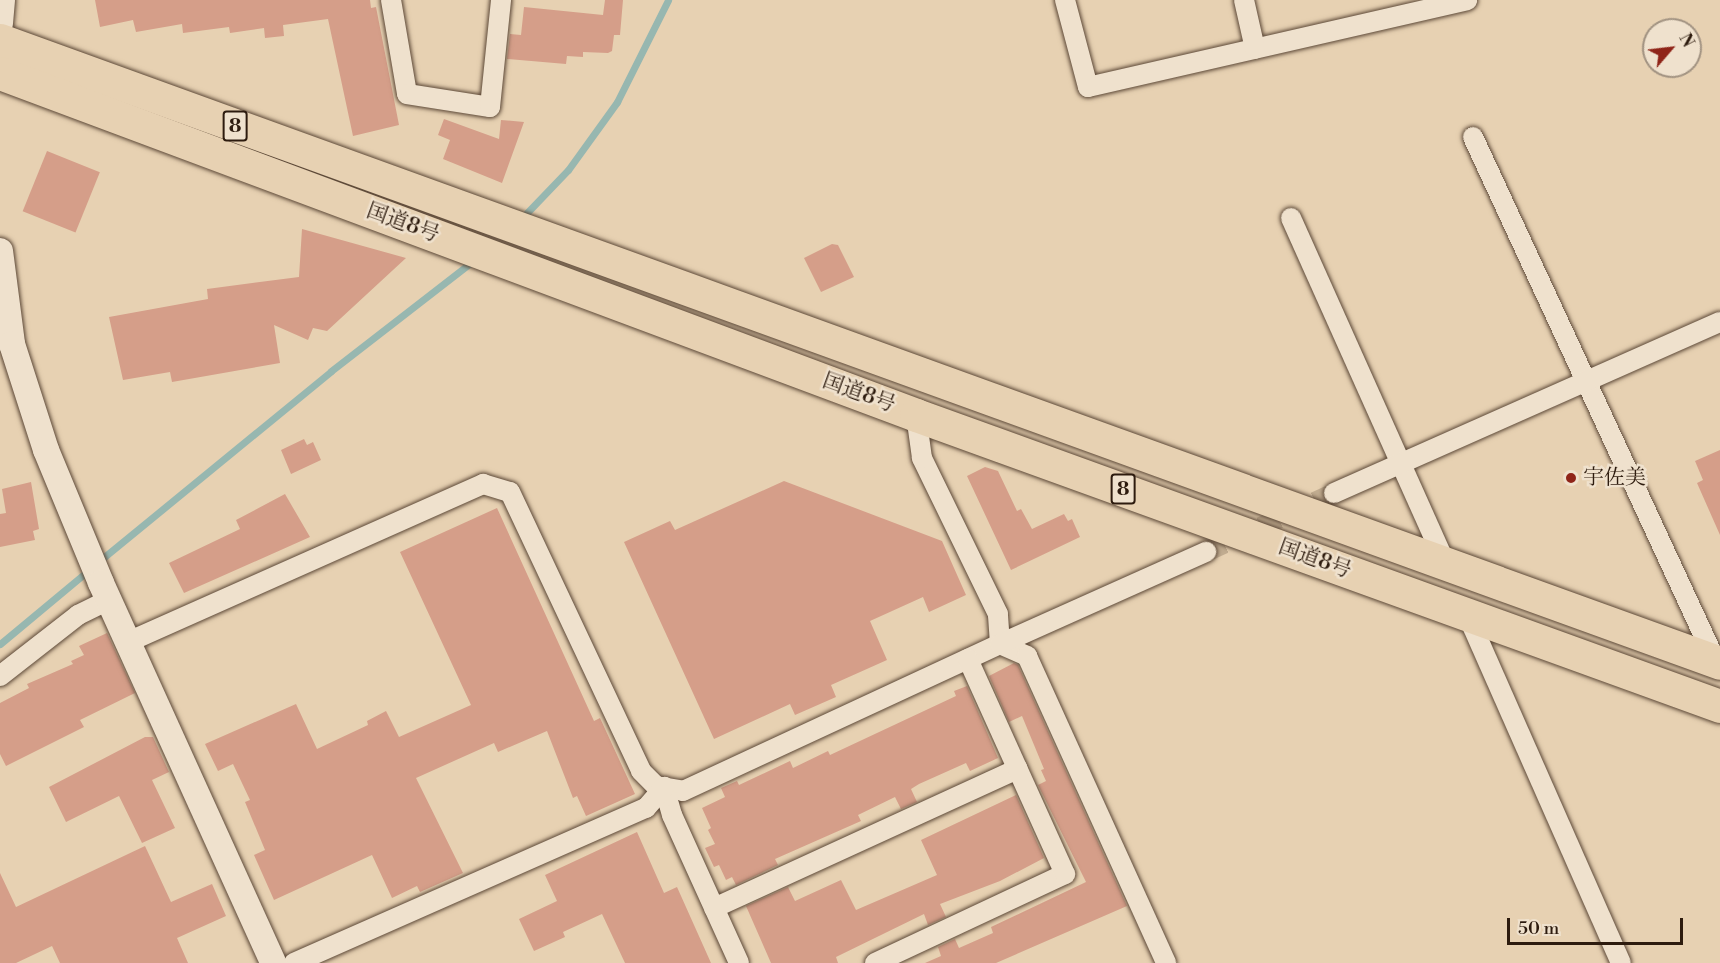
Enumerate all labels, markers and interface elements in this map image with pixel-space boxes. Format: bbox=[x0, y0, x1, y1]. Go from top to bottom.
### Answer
north arrow bbox=[1642, 18, 1702, 78]
text: N bbox=[1674, 30, 1698, 51]
road number: 8 bbox=[222, 109, 248, 143]
street label: 国道8号 bbox=[363, 198, 443, 248]
street label: 国道8号 bbox=[819, 368, 899, 418]
place label: 宇佐美 bbox=[1583, 465, 1646, 491]
marker: 宇佐美 bbox=[1564, 471, 1578, 485]
road number: 8 bbox=[1110, 472, 1136, 506]
street label: 国道8号 bbox=[1275, 534, 1355, 584]
scale bar bbox=[1510, 906, 1686, 944]
text: 50 m bbox=[1518, 917, 1559, 940]

